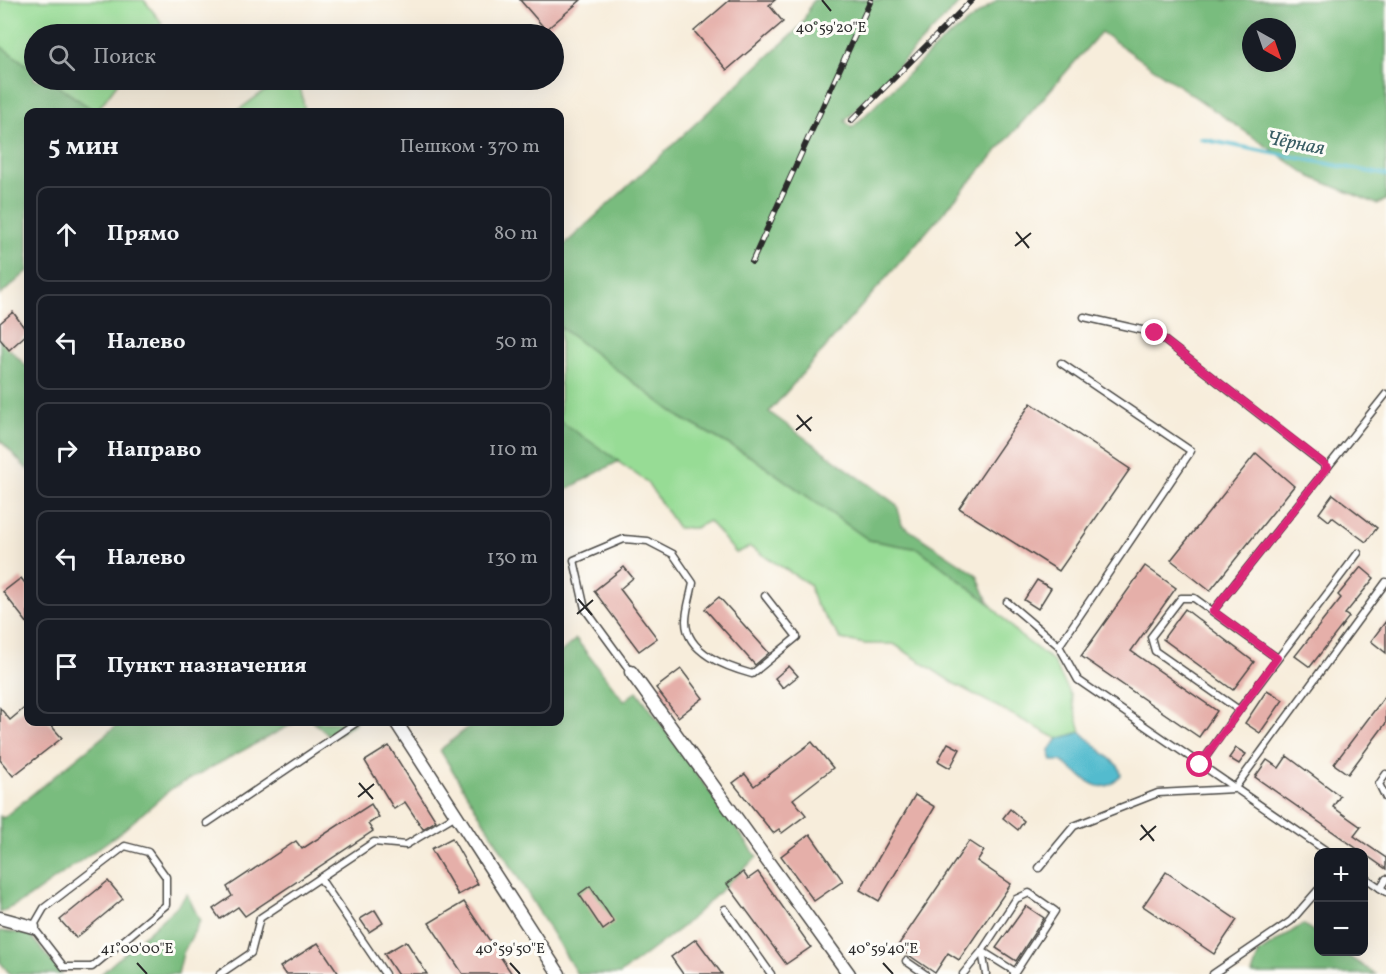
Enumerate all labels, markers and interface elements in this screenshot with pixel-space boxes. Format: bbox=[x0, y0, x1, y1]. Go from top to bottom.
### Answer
text: 40°59'20"E bbox=[796, 18, 866, 39]
north arrow bbox=[1242, 18, 1296, 72]
search box bbox=[24, 24, 564, 90]
icon: search bbox=[45, 41, 78, 74]
text: Поиск bbox=[93, 42, 156, 73]
water label: Чёрная bbox=[1264, 125, 1327, 163]
text: 5 мин bbox=[48, 129, 119, 165]
text: Пешком · 370 m bbox=[400, 133, 540, 161]
icon: ahead bbox=[50, 218, 83, 251]
text: Прямо bbox=[107, 219, 179, 250]
text: 80 m bbox=[494, 220, 538, 248]
route end bbox=[1141, 319, 1167, 345]
icon: left bbox=[50, 326, 83, 359]
text: Налево bbox=[107, 327, 186, 358]
text: 50 m bbox=[495, 328, 538, 356]
icon: right bbox=[50, 434, 83, 467]
text: Направо bbox=[107, 435, 201, 466]
text: 110 m bbox=[489, 436, 538, 464]
icon: left bbox=[50, 542, 83, 575]
text: Налево bbox=[107, 543, 186, 574]
text: 130 m bbox=[487, 544, 538, 572]
icon: arrive bbox=[50, 650, 83, 683]
text: Пункт назначения bbox=[107, 651, 307, 682]
route start bbox=[1186, 751, 1212, 777]
map controls bbox=[1314, 848, 1368, 956]
button: + bbox=[1314, 848, 1368, 902]
button: − bbox=[1314, 902, 1368, 956]
text: 41°00'00"E bbox=[101, 939, 173, 960]
text: 40°59'50"E bbox=[475, 939, 545, 960]
text: 40°59'40"E bbox=[848, 939, 918, 960]

